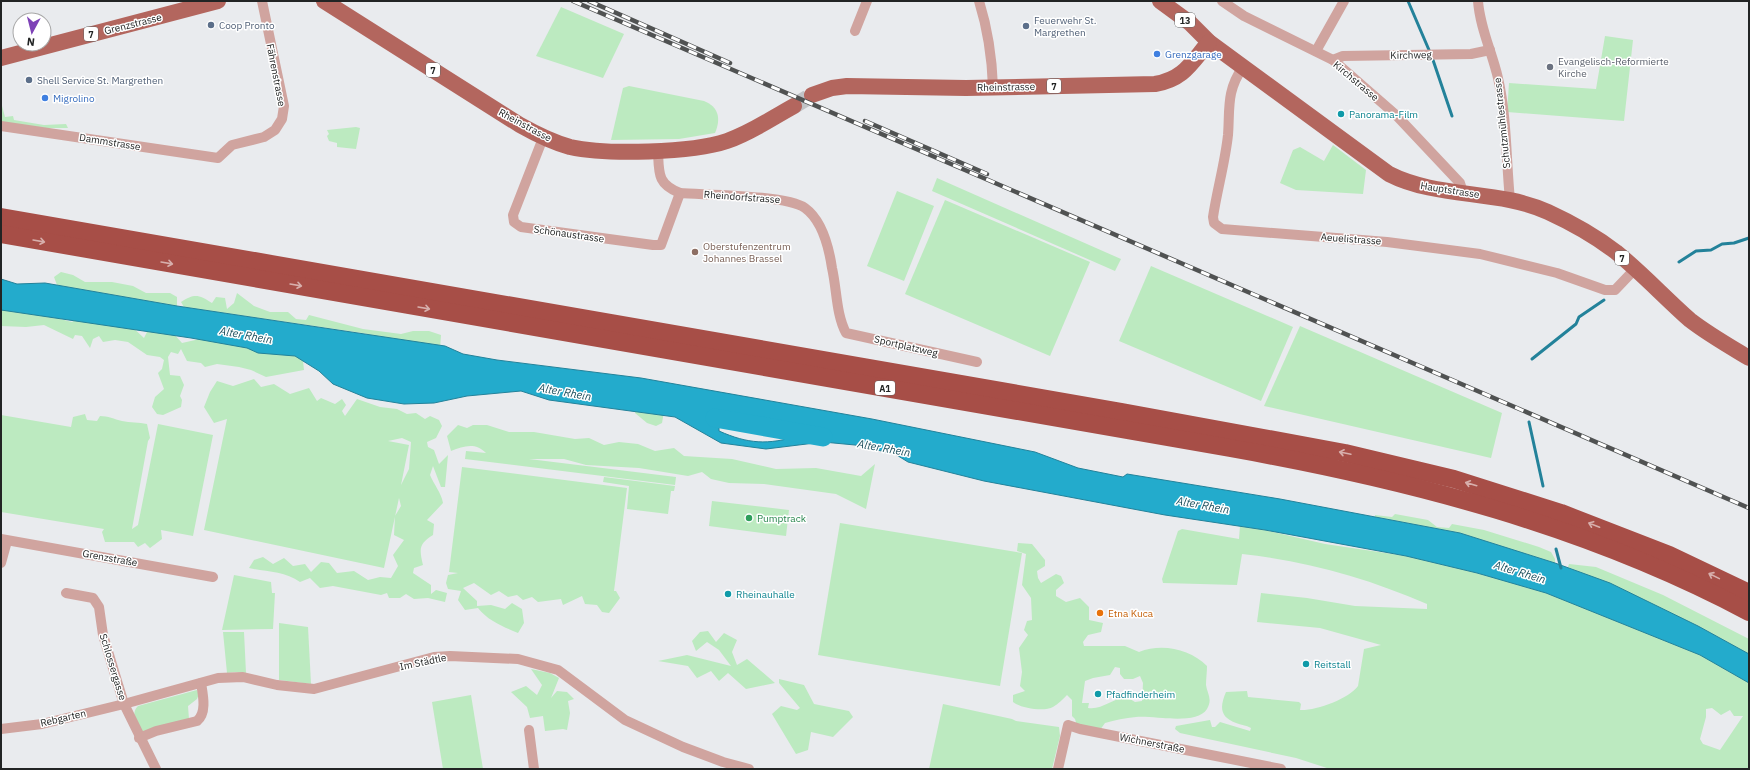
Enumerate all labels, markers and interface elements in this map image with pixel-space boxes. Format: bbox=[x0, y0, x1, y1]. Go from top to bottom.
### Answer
street label: Grenzstrasse bbox=[103, 10, 164, 37]
north arrow bbox=[12, 12, 52, 52]
road number: 13 bbox=[1175, 13, 1195, 27]
place label: Feuerwehr St. Margrethen bbox=[1034, 14, 1097, 39]
place label: Coop Pronto bbox=[219, 19, 275, 32]
marker: Coop Pronto bbox=[206, 20, 216, 30]
marker: Feuerwehr St. Margrethen bbox=[1021, 21, 1031, 31]
road number: 7 bbox=[84, 27, 98, 41]
text: N bbox=[26, 34, 36, 49]
street label: Fährenstrasse bbox=[264, 43, 289, 108]
place label: Grenzgarage bbox=[1165, 48, 1222, 61]
street label: Kirchweg bbox=[1390, 48, 1433, 62]
marker: Grenzgarage bbox=[1152, 49, 1162, 59]
place label: Evangelisch-Reformierte Kirche bbox=[1558, 55, 1669, 80]
street label: Kirchstrasse bbox=[1331, 58, 1382, 104]
marker: Evangelisch-Reformierte Kirche bbox=[1545, 62, 1555, 72]
road number: 7 bbox=[426, 63, 440, 77]
place label: Shell Service St. Margrethen bbox=[37, 74, 163, 87]
marker: Shell Service St. Margrethen bbox=[24, 75, 34, 85]
street label: Schutzmühlestrasse bbox=[1491, 77, 1513, 169]
road number: 7 bbox=[1047, 79, 1061, 93]
street label: Rheinstrasse bbox=[977, 80, 1036, 94]
place label: Migrolino bbox=[53, 92, 95, 105]
marker: Migrolino bbox=[40, 93, 50, 103]
street label: Rheinstrasse bbox=[496, 106, 554, 145]
place label: Panorama-Film bbox=[1349, 108, 1418, 121]
marker: Panorama-Film bbox=[1336, 109, 1346, 119]
street label: Dammstrasse bbox=[78, 131, 142, 153]
street label: Hauptstrasse bbox=[1419, 179, 1481, 201]
street label: Rheindorfstrasse bbox=[703, 188, 781, 206]
street label: Schönaustrasse bbox=[533, 223, 606, 245]
street label: Aeuelistrasse bbox=[1320, 230, 1382, 248]
one-way arrow bbox=[33, 237, 46, 245]
place label: Oberstufenzentrum Johannes Brassel bbox=[703, 240, 791, 265]
marker: Oberstufenzentrum Johannes Brassel bbox=[690, 247, 700, 257]
road number: 7 bbox=[1615, 251, 1629, 265]
one-way arrow bbox=[161, 259, 174, 267]
one-way arrow bbox=[289, 281, 302, 289]
one-way arrow bbox=[417, 304, 430, 312]
water label: Alter Rhein bbox=[218, 323, 273, 347]
street label: Sportplatzweg bbox=[873, 332, 940, 360]
water label: Alter Rhein bbox=[537, 380, 592, 404]
road number: A1 bbox=[875, 381, 895, 395]
water label: Alter Rhein bbox=[856, 436, 911, 460]
one-way arrow bbox=[1339, 448, 1352, 456]
one-way arrow bbox=[1465, 480, 1478, 487]
water label: Alter Rhein bbox=[1175, 493, 1230, 517]
place label: Pumptrack bbox=[757, 512, 807, 525]
marker: Pumptrack bbox=[744, 513, 754, 523]
one-way arrow bbox=[1589, 520, 1601, 528]
street label: Grenzstraße bbox=[82, 547, 139, 569]
water label: Alter Rhein bbox=[1492, 557, 1548, 586]
one-way arrow bbox=[1708, 572, 1720, 579]
place label: Rheinauhalle bbox=[736, 588, 795, 601]
marker: Rheinauhalle bbox=[723, 589, 733, 599]
place label: Etna Kuca bbox=[1108, 607, 1154, 620]
marker: Etna Kuca bbox=[1095, 608, 1105, 618]
street label: Schlossergasse bbox=[97, 632, 129, 702]
street label: Im Städtle bbox=[399, 651, 448, 673]
place label: Reitstall bbox=[1314, 658, 1351, 671]
marker: Reitstall bbox=[1301, 659, 1311, 669]
place label: Pfadfinderheim bbox=[1106, 688, 1175, 701]
marker: Pfadfinderheim bbox=[1093, 689, 1103, 699]
street label: Rebgarten bbox=[39, 706, 87, 730]
street label: Wichnerstraße bbox=[1118, 730, 1186, 756]

